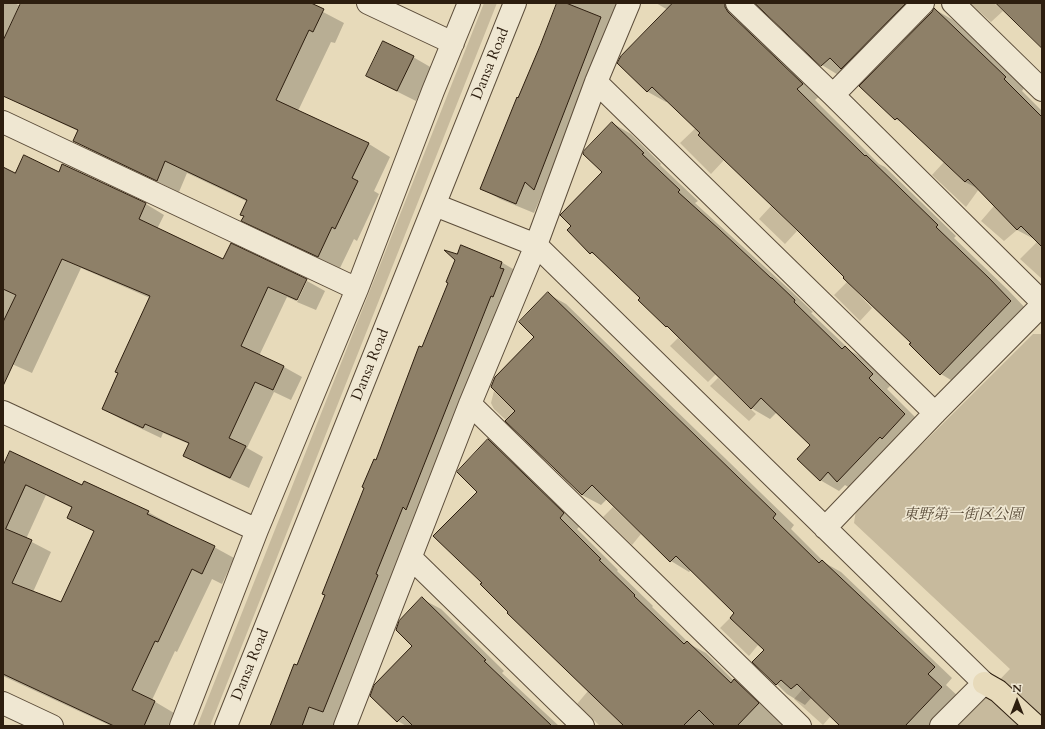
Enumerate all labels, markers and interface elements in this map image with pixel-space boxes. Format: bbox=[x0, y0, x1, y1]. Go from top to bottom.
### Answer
street label: Dansa Road bbox=[468, 26, 514, 102]
street label: Dansa Road bbox=[348, 327, 394, 403]
park label: 東野第一街区公園 bbox=[903, 507, 1023, 525]
street label: Dansa Road bbox=[228, 627, 274, 703]
north arrow bbox=[997, 681, 1037, 721]
text: N bbox=[1012, 681, 1022, 696]

